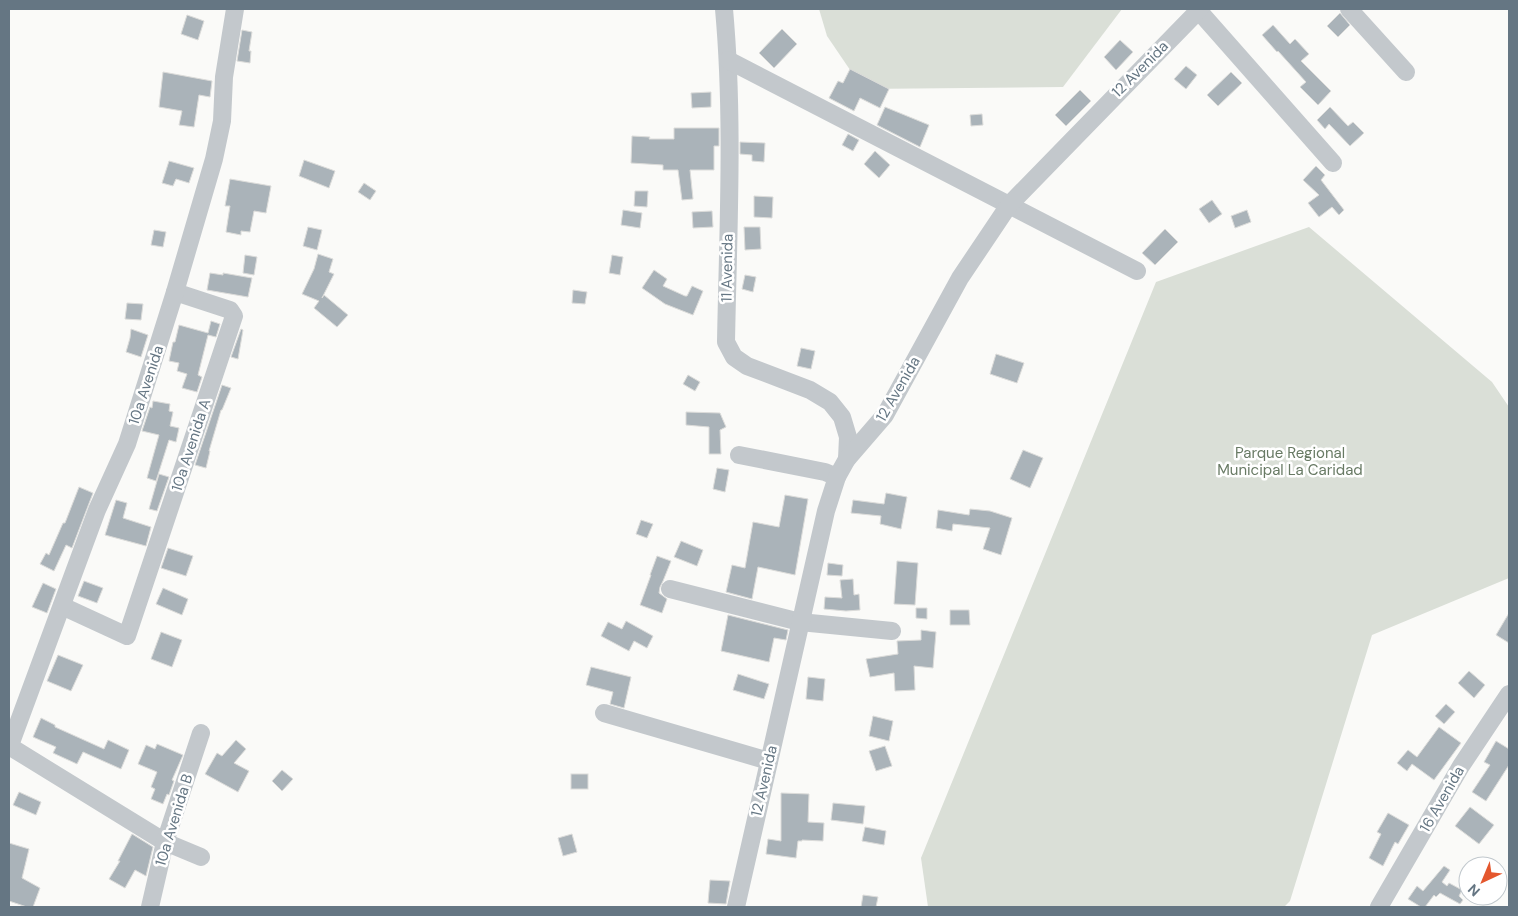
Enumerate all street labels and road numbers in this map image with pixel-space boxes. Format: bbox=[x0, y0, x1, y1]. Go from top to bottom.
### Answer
street label: 12 Avenida bbox=[1107, 36, 1173, 102]
street label: 11 Avenida bbox=[716, 234, 738, 302]
street label: 10a Avenida bbox=[124, 343, 168, 427]
street label: 12 Avenida bbox=[871, 353, 925, 425]
street label: 10a Avenida A bbox=[167, 396, 215, 494]
street label: 12 Avenida bbox=[746, 744, 782, 818]
street label: 16 Avenida bbox=[1415, 762, 1469, 836]
street label: 10a Avenida B bbox=[151, 772, 197, 868]

